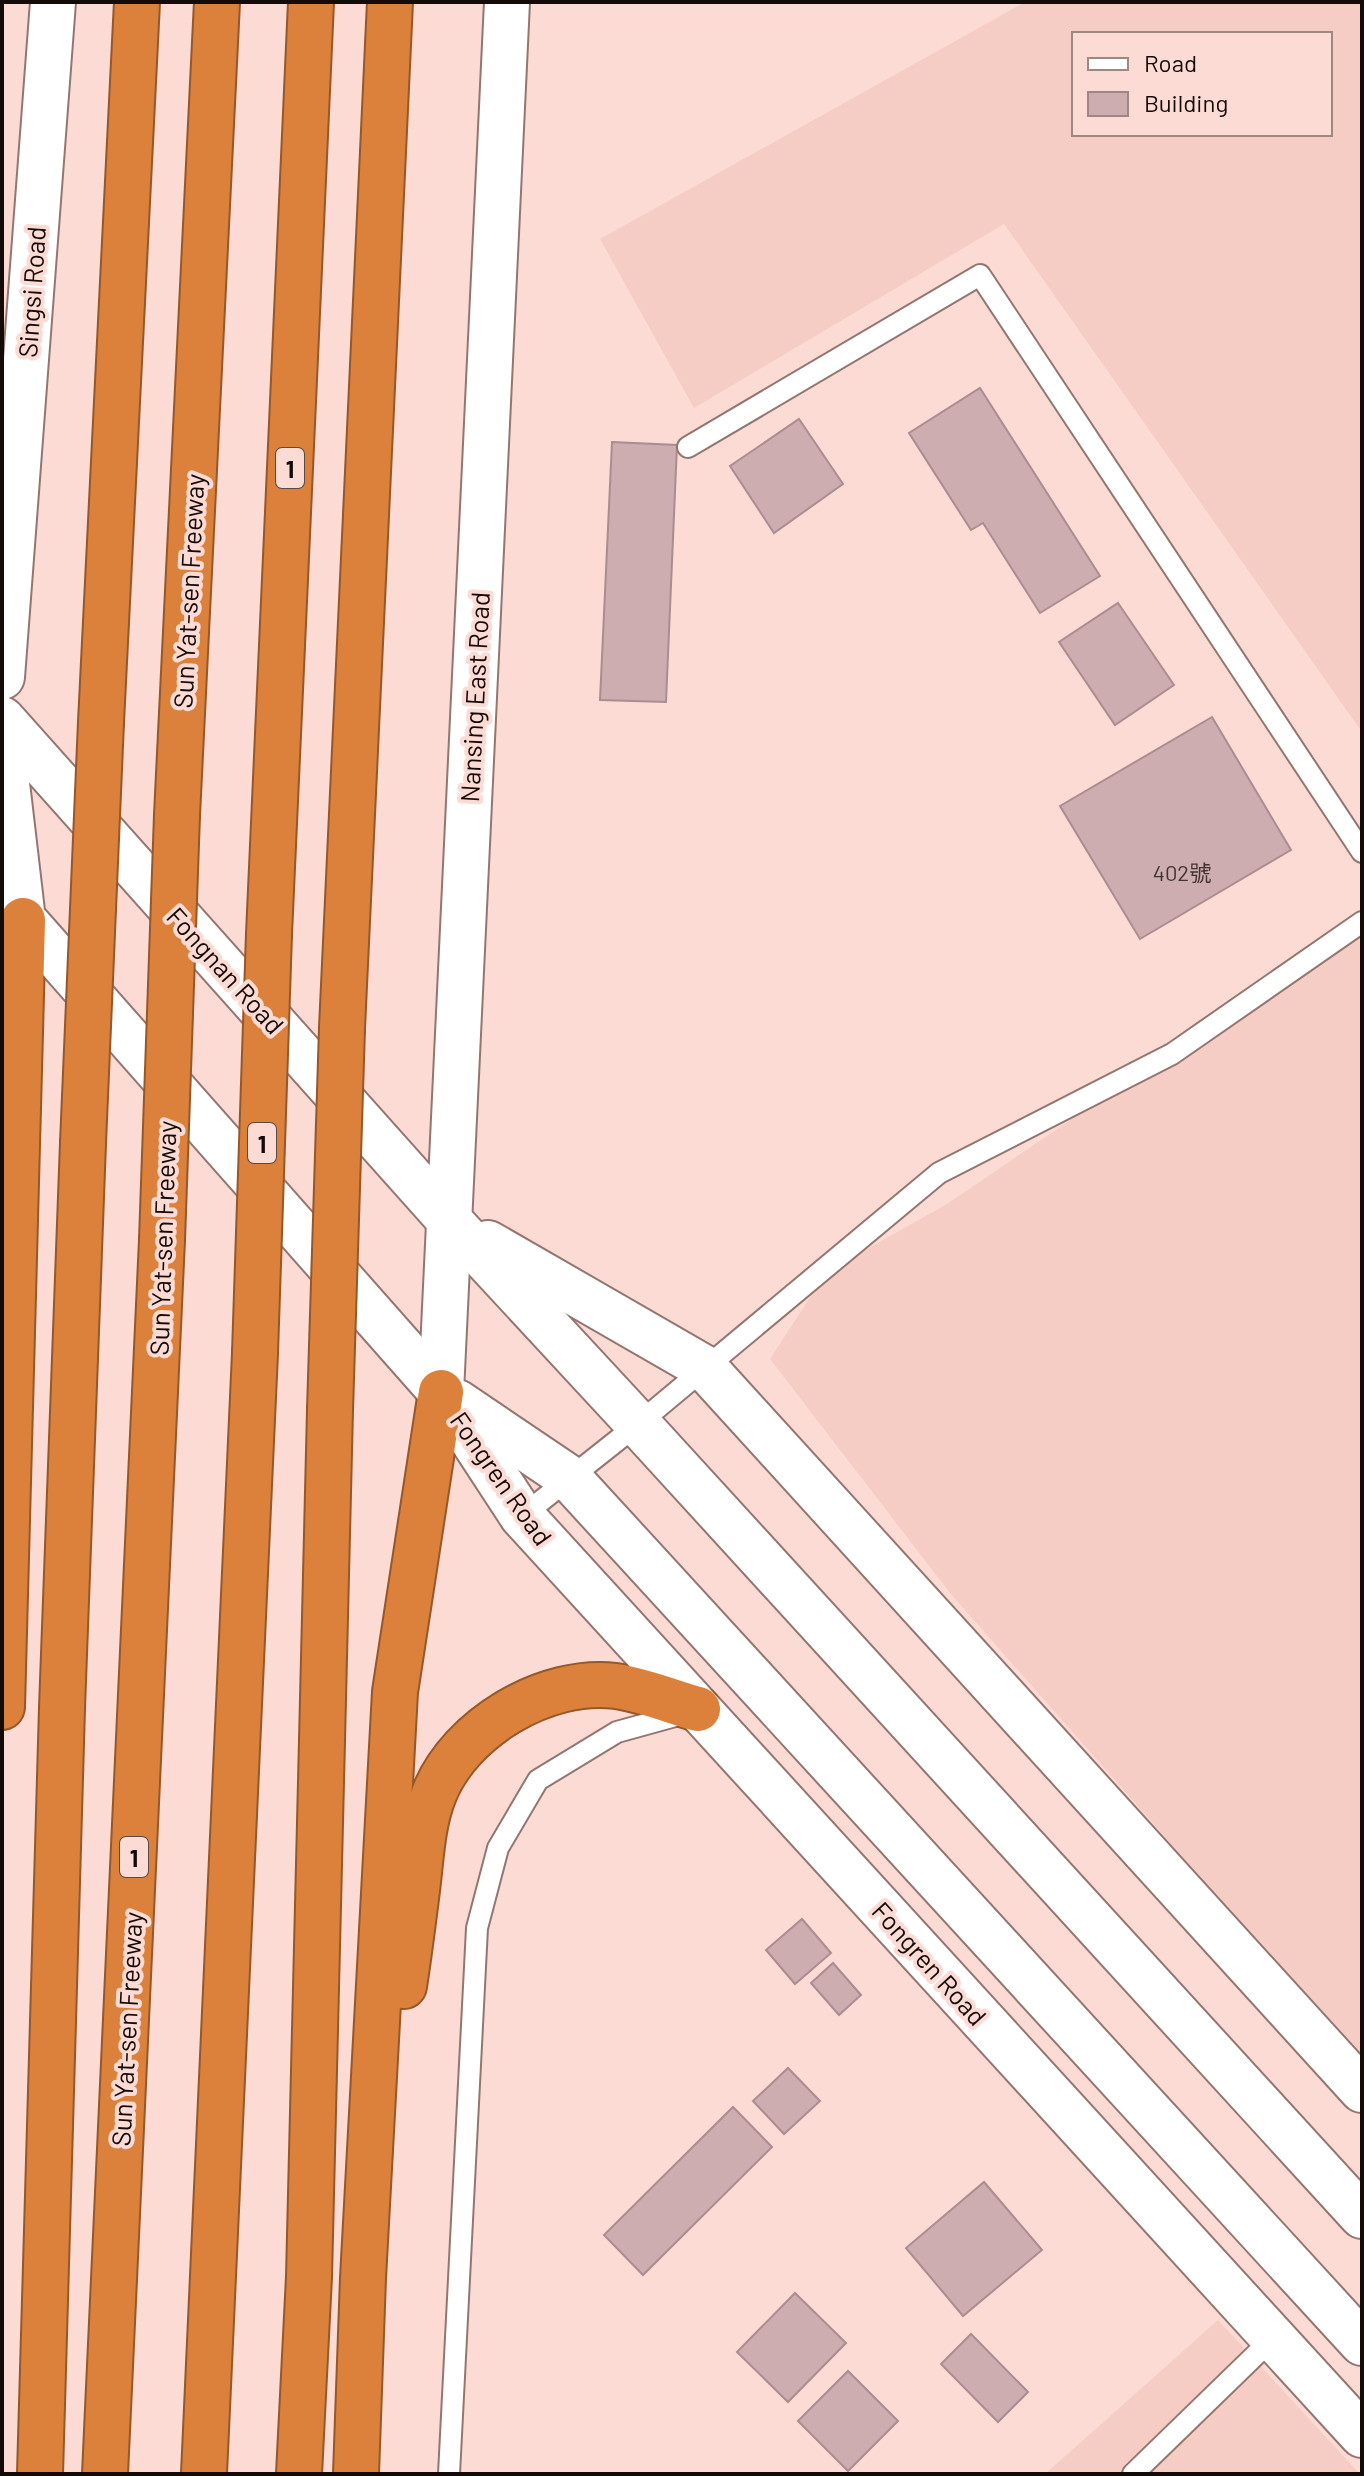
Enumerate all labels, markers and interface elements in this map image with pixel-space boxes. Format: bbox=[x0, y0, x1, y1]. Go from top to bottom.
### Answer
legend bbox=[1072, 32, 1332, 136]
text: Road bbox=[1144, 48, 1197, 77]
text: Building bbox=[1144, 88, 1228, 117]
street label: Singsi Road bbox=[11, 225, 51, 359]
road number: 1 bbox=[276, 448, 304, 488]
street label: Sun Yat-sen Freeway bbox=[166, 473, 210, 709]
street label: Nansing East Road bbox=[453, 591, 495, 803]
house number: 402號 bbox=[1153, 859, 1211, 885]
street label: Fongnan Road bbox=[161, 900, 291, 1040]
street label: Sun Yat-sen Freeway bbox=[142, 1120, 182, 1356]
road number: 1 bbox=[248, 1123, 276, 1163]
street label: Fongren Road bbox=[445, 1405, 559, 1551]
road number: 1 bbox=[120, 1837, 148, 1877]
street label: Fongren Road bbox=[866, 1895, 994, 2031]
street label: Sun Yat-sen Freeway bbox=[104, 1911, 148, 2147]

